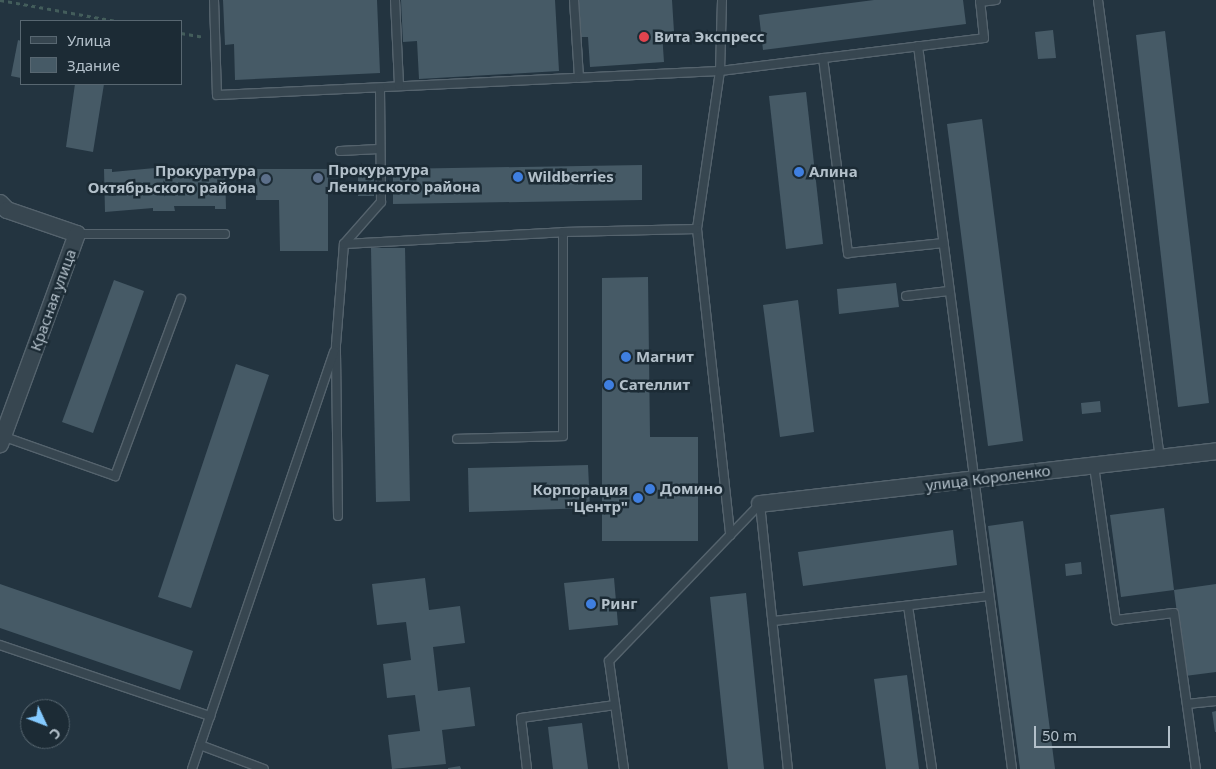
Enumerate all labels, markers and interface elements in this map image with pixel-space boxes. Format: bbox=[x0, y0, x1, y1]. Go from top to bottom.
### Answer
legend bbox=[20, 20, 182, 85]
place label: Вита Экспресс bbox=[654, 28, 765, 46]
text: Улица bbox=[67, 30, 111, 50]
marker: Вита Экспресс bbox=[638, 31, 650, 43]
text: Здание bbox=[67, 55, 120, 75]
place label: Прокуратура Ленинского района bbox=[328, 160, 481, 195]
place label: Прокуратура Октябрьского района bbox=[88, 161, 256, 196]
place label: Алина bbox=[809, 163, 858, 181]
marker: Алина bbox=[793, 166, 805, 178]
place label: Wildberries bbox=[528, 168, 614, 186]
marker: Wildberries bbox=[512, 171, 524, 183]
marker: Прокуратура Ленинского района bbox=[312, 172, 324, 184]
marker: Прокуратура Октябрьского района bbox=[260, 173, 272, 185]
street label: Красная улица bbox=[26, 247, 80, 353]
place label: Магнит bbox=[636, 348, 694, 366]
marker: Магнит bbox=[620, 351, 632, 363]
place label: Сателлит bbox=[619, 376, 690, 394]
marker: Сателлит bbox=[603, 379, 615, 391]
street label: улица Короленко bbox=[925, 461, 1051, 495]
place label: Корпорация "Центр" bbox=[533, 480, 628, 515]
place label: Домино bbox=[660, 480, 723, 498]
marker: Домино bbox=[644, 483, 656, 495]
marker: Корпорация "Центр" bbox=[632, 492, 644, 504]
place label: Ринг bbox=[601, 595, 637, 613]
marker: Ринг bbox=[585, 598, 597, 610]
north arrow bbox=[20, 699, 70, 749]
scale bar bbox=[1036, 716, 1172, 748]
text: С bbox=[46, 724, 66, 744]
text: 50 m bbox=[1042, 725, 1077, 745]

